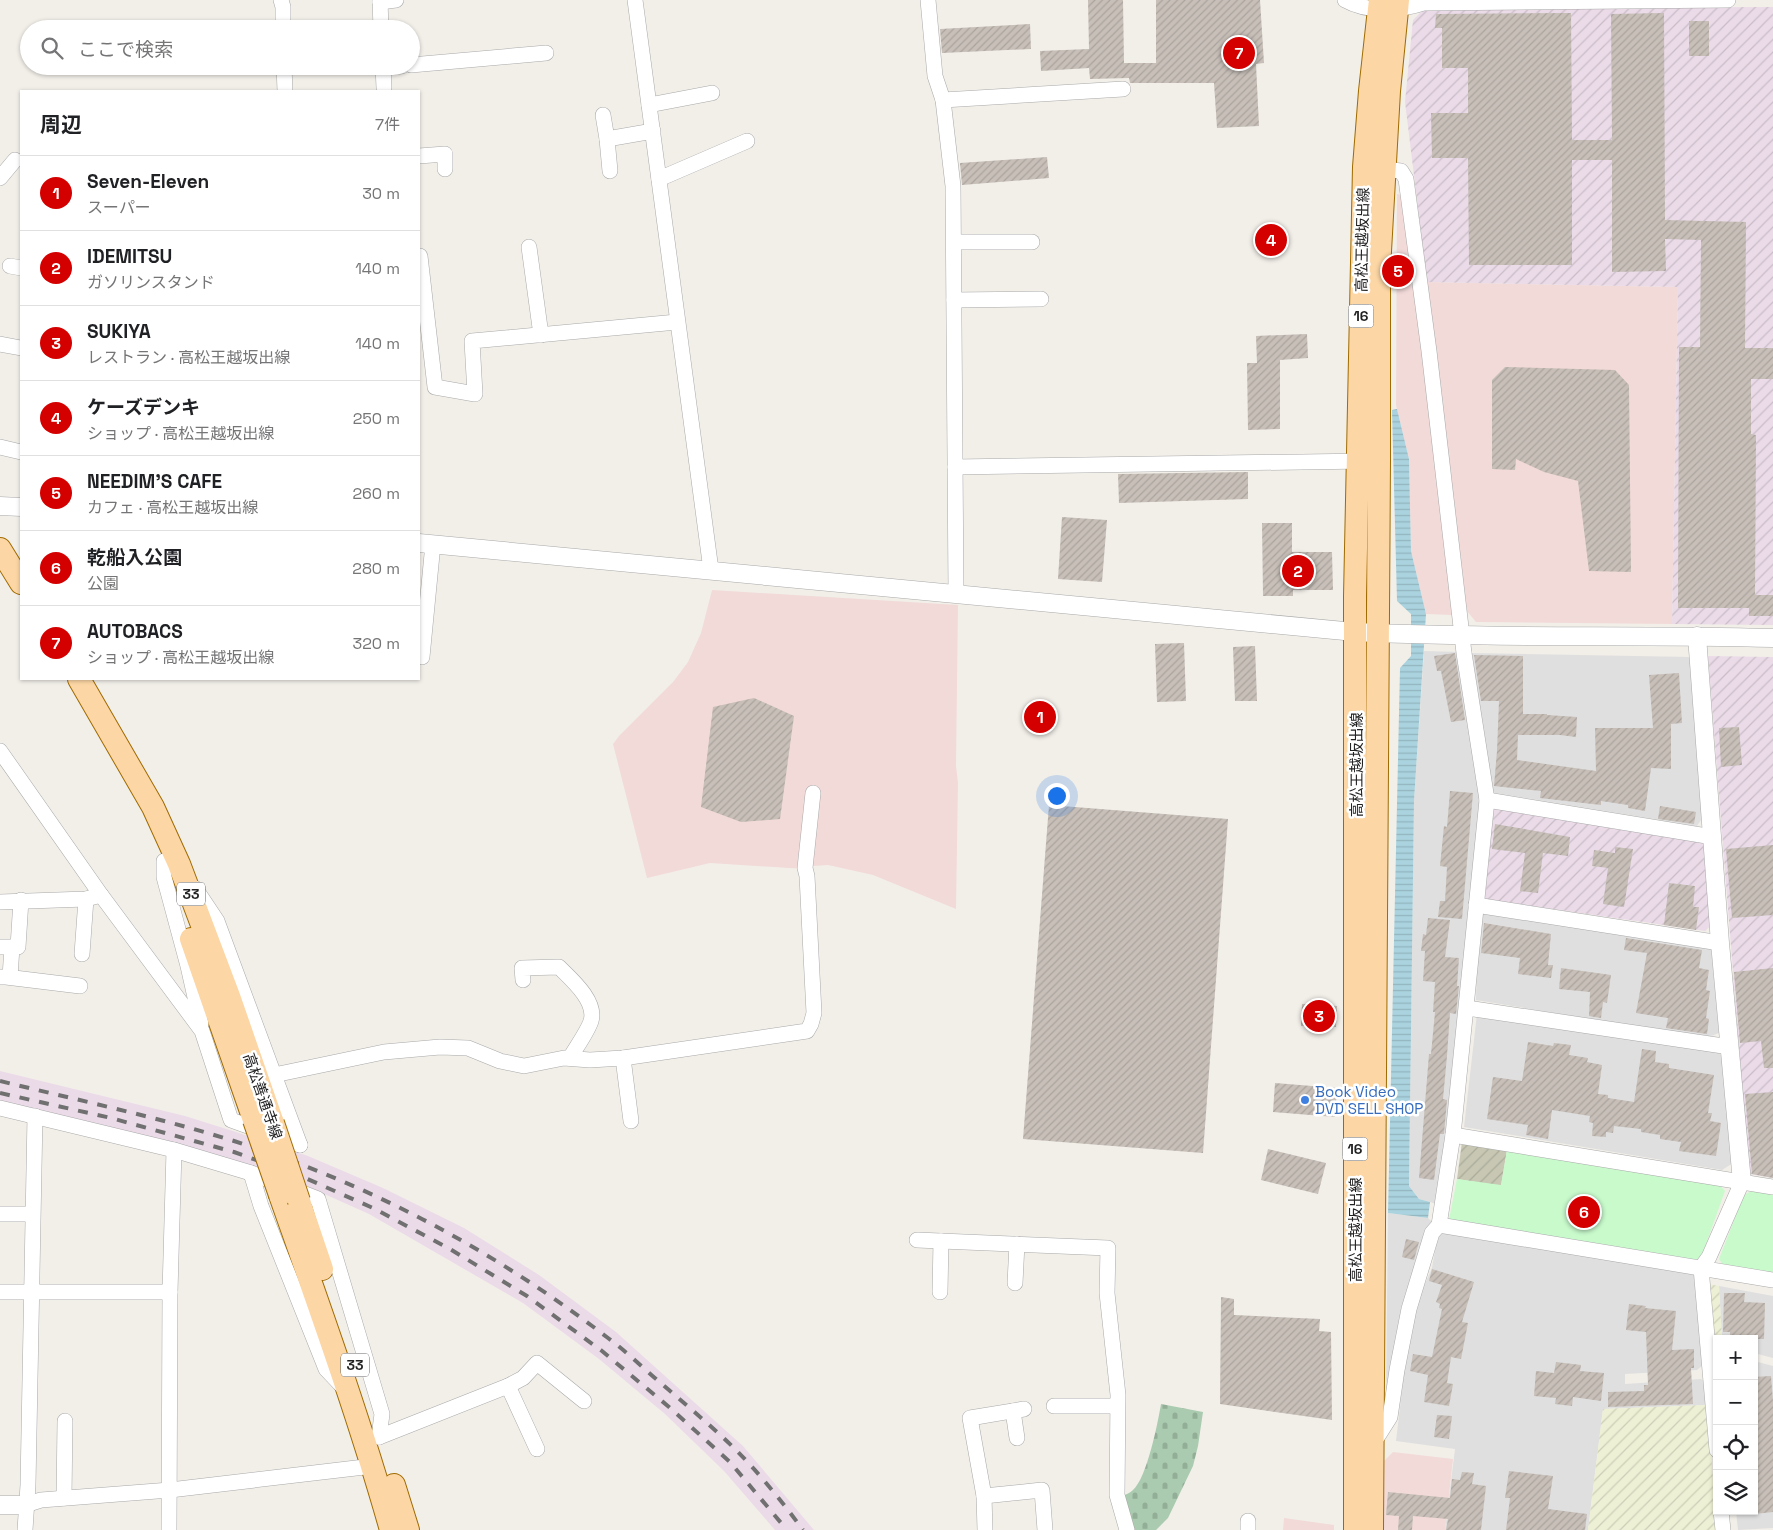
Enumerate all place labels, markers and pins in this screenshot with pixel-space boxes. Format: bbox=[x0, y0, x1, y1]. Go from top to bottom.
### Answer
pin: 7 bbox=[1223, 34, 1255, 72]
pin: 4 bbox=[1255, 221, 1287, 259]
pin: 5 bbox=[1382, 252, 1414, 290]
pin: 2 bbox=[1282, 552, 1314, 590]
pin: 1 bbox=[1024, 698, 1056, 736]
pin: 3 bbox=[1303, 997, 1335, 1035]
place label: Book Video DVD SELL SHOP bbox=[1315, 1082, 1423, 1118]
marker: Book Video DVD SELL SHOP bbox=[1299, 1094, 1311, 1106]
pin: 6 bbox=[1568, 1193, 1600, 1231]

